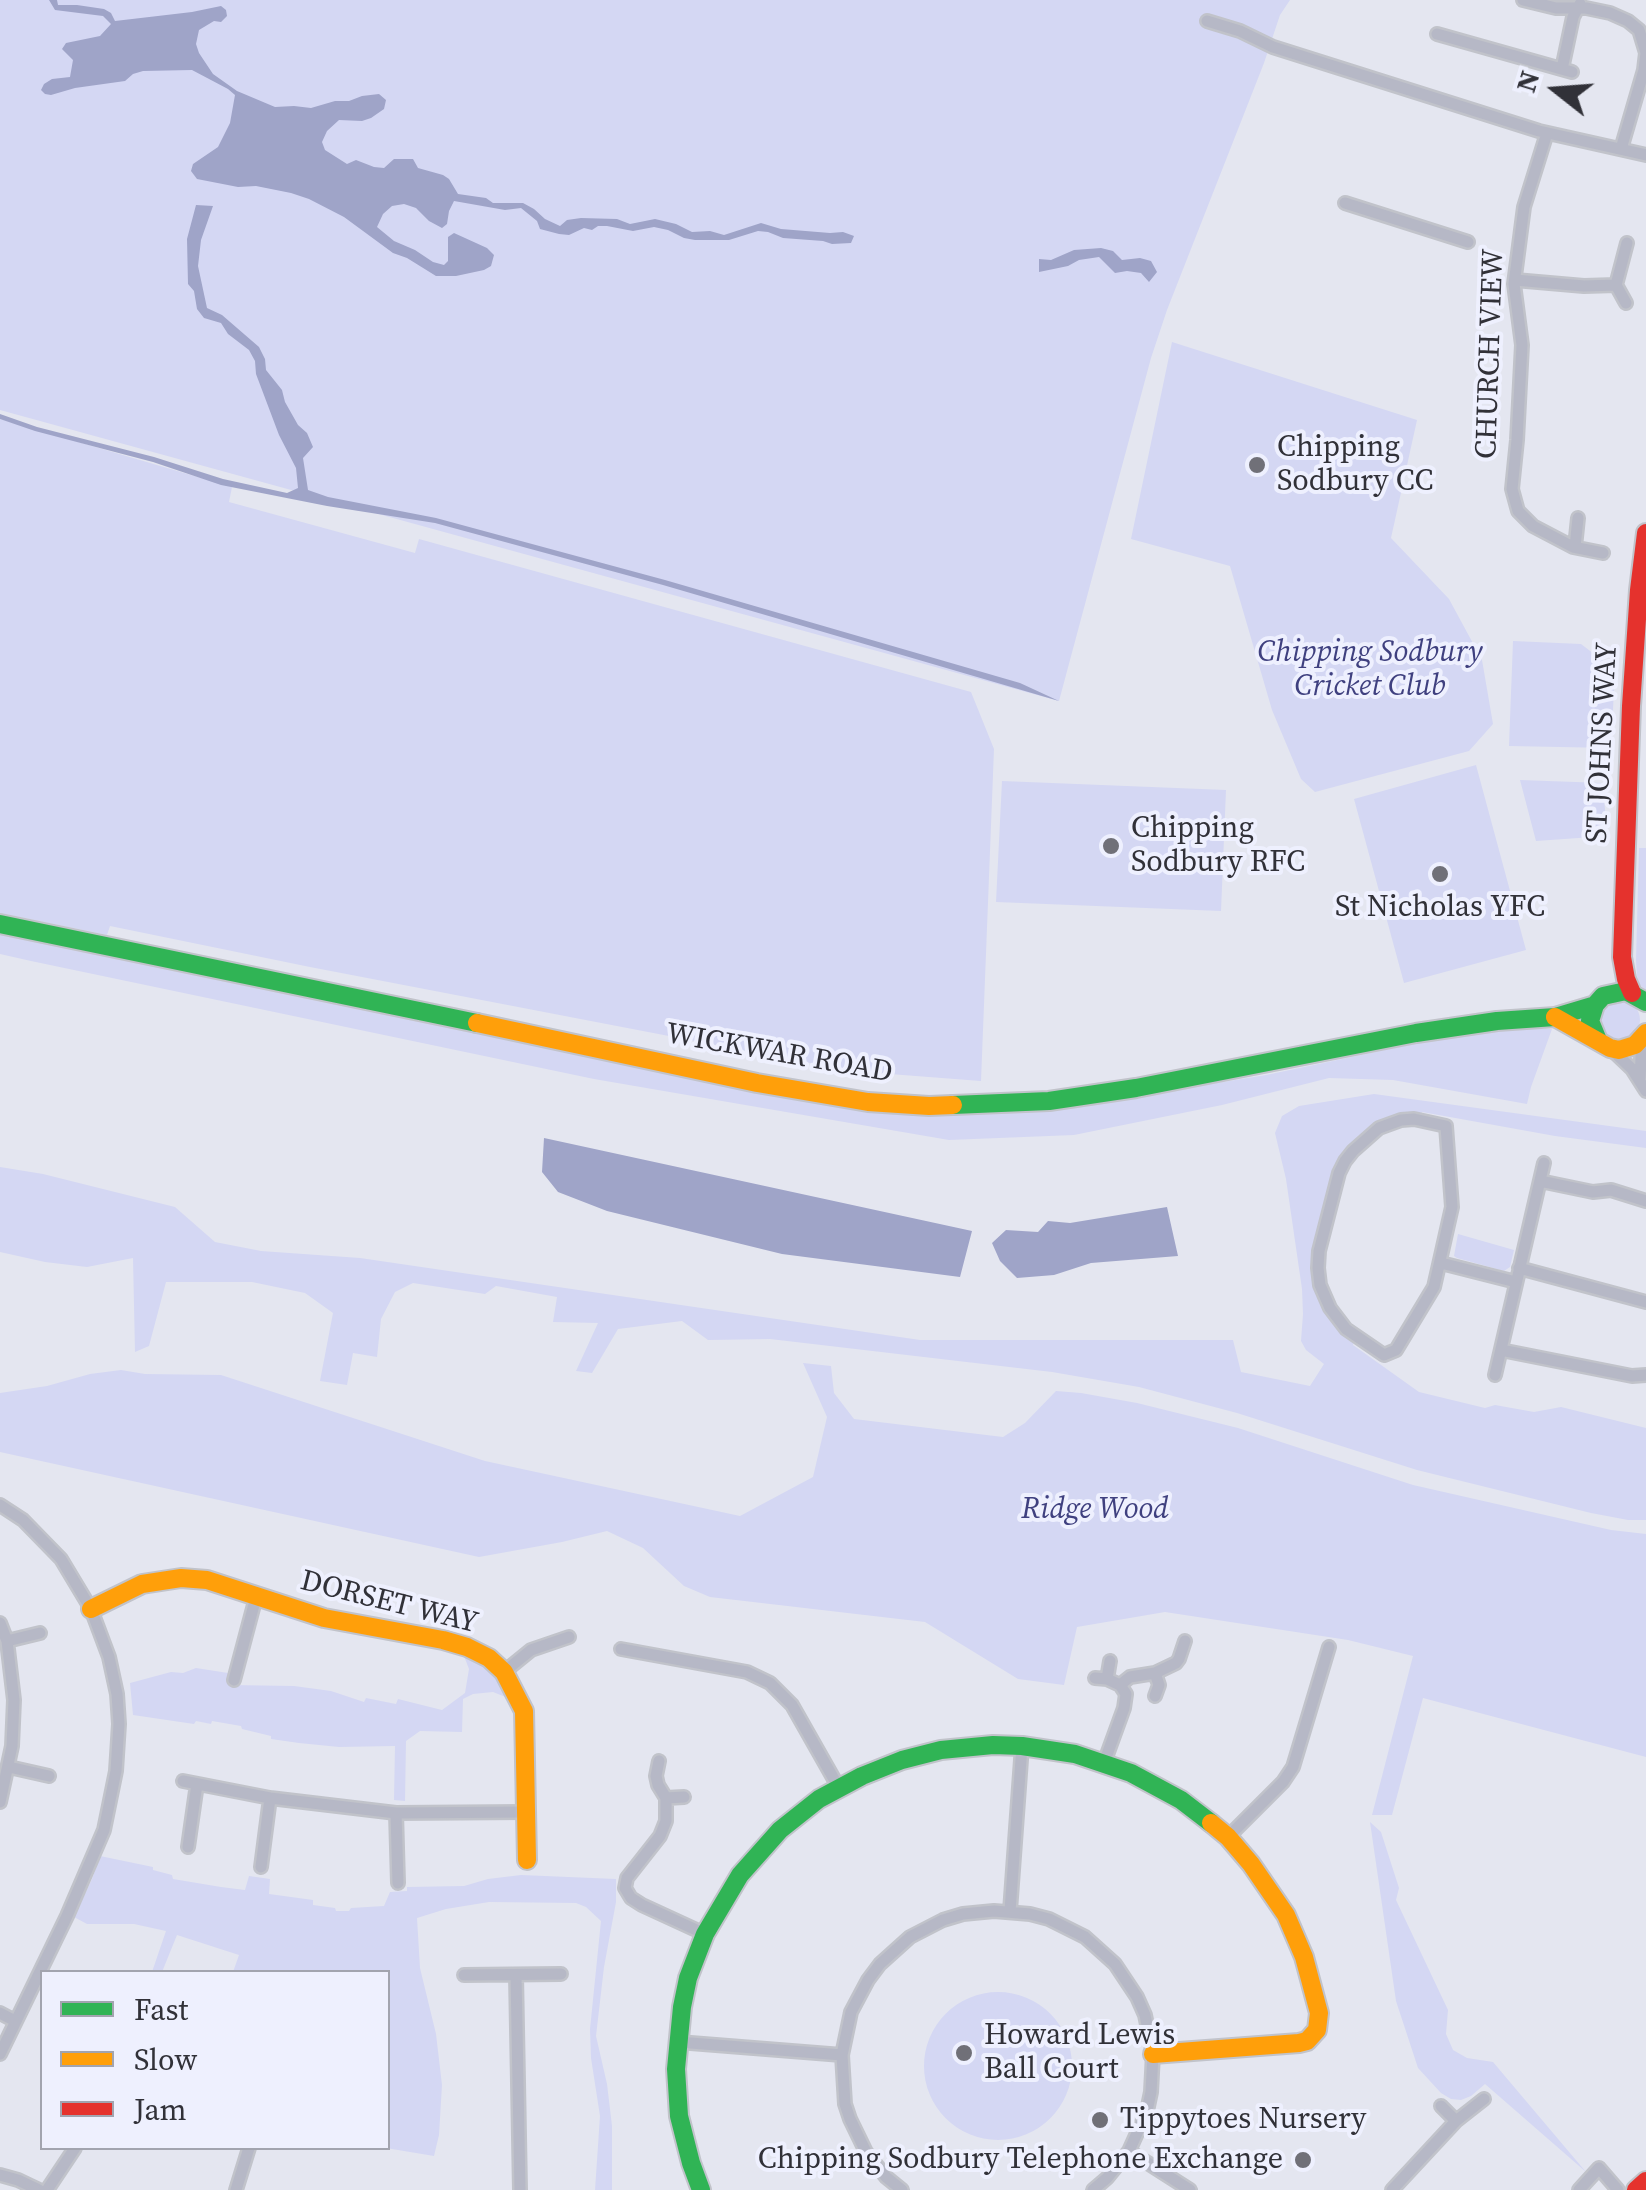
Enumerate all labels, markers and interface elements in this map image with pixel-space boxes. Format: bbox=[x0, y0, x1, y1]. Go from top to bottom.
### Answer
north arrow bbox=[1506, 40, 1606, 140]
text: N bbox=[1506, 66, 1548, 97]
street label: CHURCH VIEW bbox=[1469, 248, 1513, 460]
place label: Chipping Sodbury CC bbox=[1277, 430, 1434, 500]
marker: Chipping Sodbury CC bbox=[1246, 454, 1268, 476]
park label: Chipping Sodbury Cricket Club bbox=[1258, 635, 1482, 706]
street label: ST JOHNS WAY bbox=[1580, 642, 1626, 844]
place label: Chipping Sodbury RFC bbox=[1131, 811, 1305, 882]
marker: Chipping Sodbury RFC bbox=[1100, 835, 1122, 857]
marker: St Nicholas YFC bbox=[1429, 863, 1451, 885]
place label: St Nicholas YFC bbox=[1335, 890, 1545, 926]
street label: WICKWAR ROAD bbox=[663, 1016, 895, 1092]
park label: Ridge Wood bbox=[1021, 1492, 1169, 1528]
street label: DORSET WAY bbox=[297, 1564, 481, 1642]
legend bbox=[40, 1970, 390, 2150]
text: Fast bbox=[134, 1989, 188, 2030]
place label: Howard Lewis Ball Court bbox=[984, 2018, 1175, 2088]
text: Slow bbox=[134, 2039, 197, 2080]
marker: Howard Lewis Ball Court bbox=[953, 2042, 975, 2064]
text: Jam bbox=[134, 2089, 187, 2130]
place label: Tippytoes Nursery bbox=[1120, 2102, 1366, 2138]
marker: Tippytoes Nursery bbox=[1089, 2109, 1111, 2131]
place label: Chipping Sodbury Telephone Exchange bbox=[758, 2142, 1283, 2178]
marker: Chipping Sodbury Telephone Exchange bbox=[1292, 2149, 1314, 2171]

